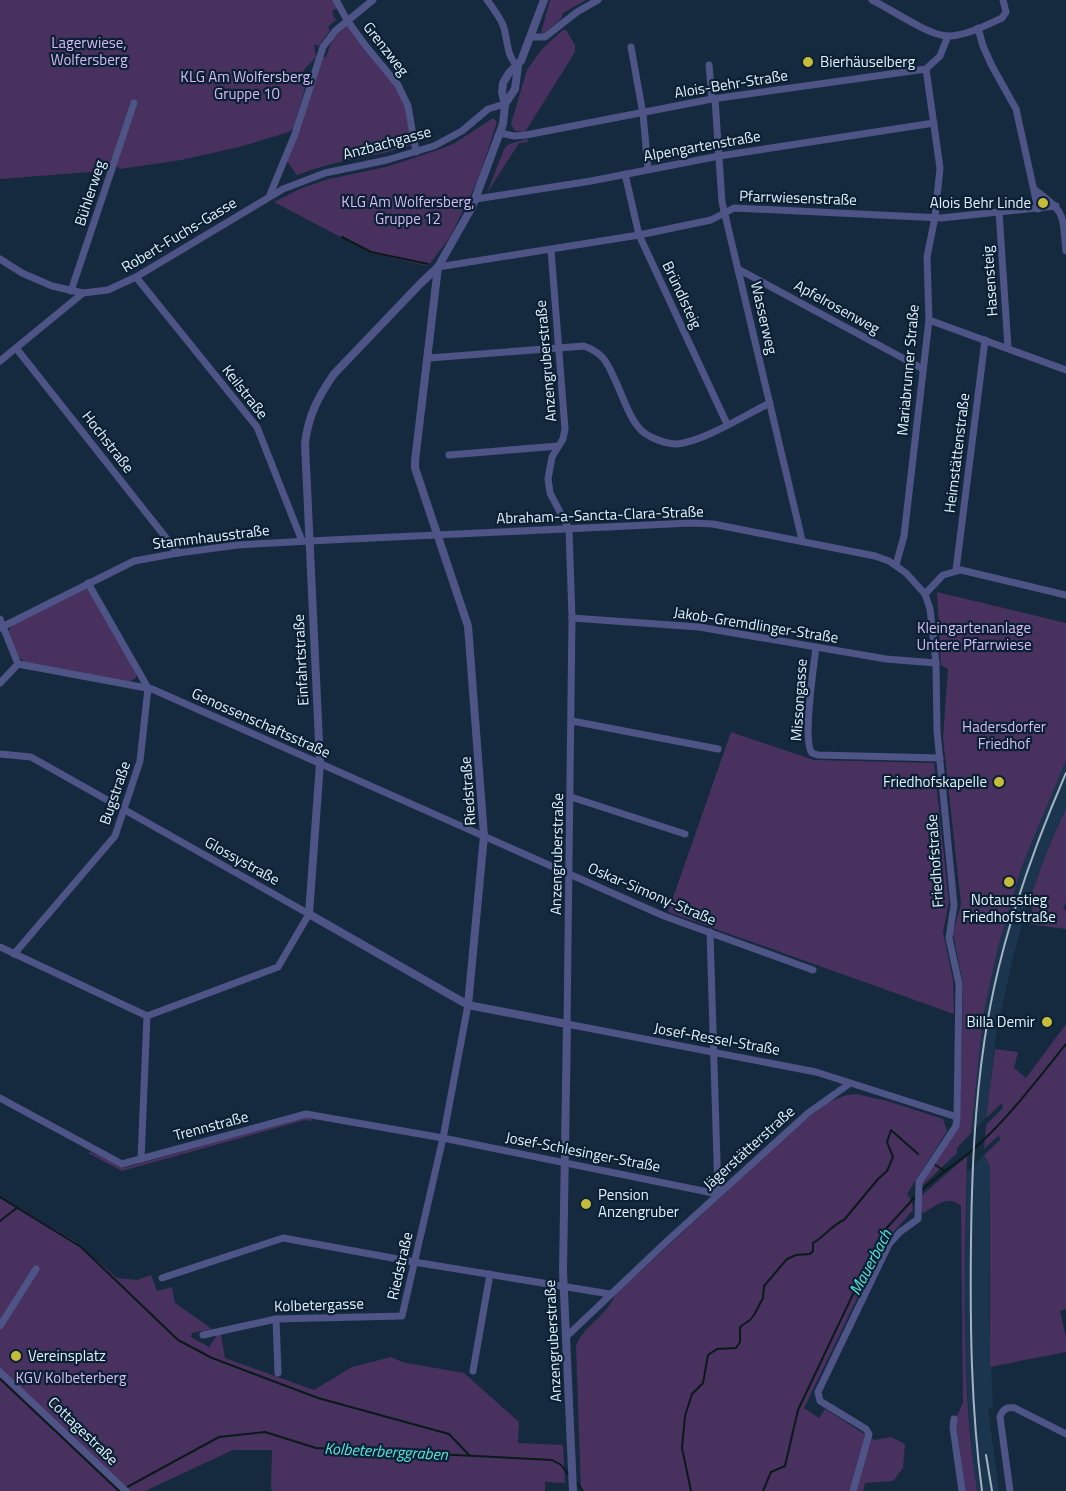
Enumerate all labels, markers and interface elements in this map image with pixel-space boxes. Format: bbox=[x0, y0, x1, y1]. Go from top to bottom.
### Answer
street label: Grenzweg bbox=[358, 17, 415, 81]
park label: Lagerwiese, Wolfersberg bbox=[50, 31, 128, 71]
place label: Bierhäuselberg bbox=[820, 50, 915, 73]
marker: Bierhäuselberg bbox=[801, 55, 815, 69]
street label: Alois-Behr-Straße bbox=[672, 63, 789, 104]
park label: KLG Am Wolfersberg, Gruppe 10 bbox=[180, 65, 314, 105]
street label: Anzbachgasse bbox=[340, 120, 434, 165]
street label: Alpengartenstraße bbox=[642, 124, 762, 167]
street label: Bühlerweg bbox=[68, 157, 111, 229]
street label: Pfarrwiesenstraße bbox=[739, 184, 857, 211]
park label: KLG Am Wolfersberg, Gruppe 12 bbox=[341, 190, 475, 230]
street label: Robert-Fuchs-Gasse bbox=[117, 191, 241, 278]
place label: Alois Behr Linde bbox=[930, 191, 1031, 214]
marker: Alois Behr Linde bbox=[1036, 196, 1050, 210]
street label: Hasensteig bbox=[976, 245, 1003, 317]
street label: Bründlsteig bbox=[657, 257, 708, 333]
street label: Apfelrosenweg bbox=[790, 274, 885, 340]
street label: Wasserweg bbox=[745, 279, 784, 357]
street label: Anzengruberstraße bbox=[529, 299, 562, 423]
street label: Mariabrunner Straße bbox=[890, 303, 925, 436]
street label: Keilstraße bbox=[217, 359, 274, 424]
street label: Heimstättenstraße bbox=[938, 392, 975, 514]
street label: Hochstraße bbox=[77, 406, 140, 478]
street label: Abraham-a-Sancta-Clara-Straße bbox=[496, 499, 704, 530]
street label: Stammhausstraße bbox=[151, 518, 271, 555]
street label: Jakob-Gremdlinger-Straße bbox=[672, 600, 840, 649]
street label: Einfahrtstraße bbox=[287, 614, 314, 706]
park label: Kleingartenanlage Untere Pfarrwiese bbox=[916, 616, 1032, 656]
street label: Missongasse bbox=[784, 658, 813, 742]
street label: Genossenschaftsstraße bbox=[188, 682, 334, 764]
park label: Hadersdorfer Friedhof bbox=[962, 715, 1046, 755]
street label: Riedstraße bbox=[454, 756, 481, 826]
street label: Bugstraße bbox=[93, 758, 136, 828]
place label: Friedhofskapelle bbox=[883, 770, 987, 793]
marker: Friedhofskapelle bbox=[992, 775, 1006, 789]
street label: Anzengruberstraße bbox=[544, 793, 569, 915]
street label: Friedhofstraße bbox=[920, 814, 949, 909]
street label: Glossystraße bbox=[200, 830, 284, 891]
street label: Oskar-Simony-Straße bbox=[584, 856, 720, 931]
marker: Notausstieg Friedhofstraße bbox=[1002, 875, 1016, 889]
place label: Notausstieg Friedhofstraße bbox=[962, 888, 1056, 928]
place label: Billa Demir bbox=[966, 1010, 1035, 1033]
marker: Billa Demir bbox=[1040, 1015, 1054, 1029]
street label: Josef-Ressel-Straße bbox=[652, 1016, 782, 1061]
street label: Jägerstätterstraße bbox=[698, 1100, 800, 1195]
street label: Trennstraße bbox=[171, 1105, 251, 1147]
street label: Josef-Schlesinger-Straße bbox=[504, 1125, 663, 1178]
place label: Pension Anzengruber bbox=[598, 1183, 679, 1223]
marker: Pension Anzengruber bbox=[579, 1197, 593, 1211]
water label: Mauerbach bbox=[843, 1224, 898, 1299]
street label: Riedstraße bbox=[381, 1230, 418, 1302]
street label: Anzengruberstraße bbox=[538, 1279, 567, 1403]
street label: Kolbetergasse bbox=[274, 1291, 364, 1318]
place label: Vereinsplatz bbox=[28, 1344, 106, 1367]
marker: Vereinsplatz bbox=[9, 1349, 23, 1363]
park label: KGV Kolbeterberg bbox=[16, 1366, 127, 1389]
street label: Cottagestraße bbox=[43, 1391, 124, 1470]
water label: Kolbeterberggraben bbox=[324, 1436, 449, 1466]

